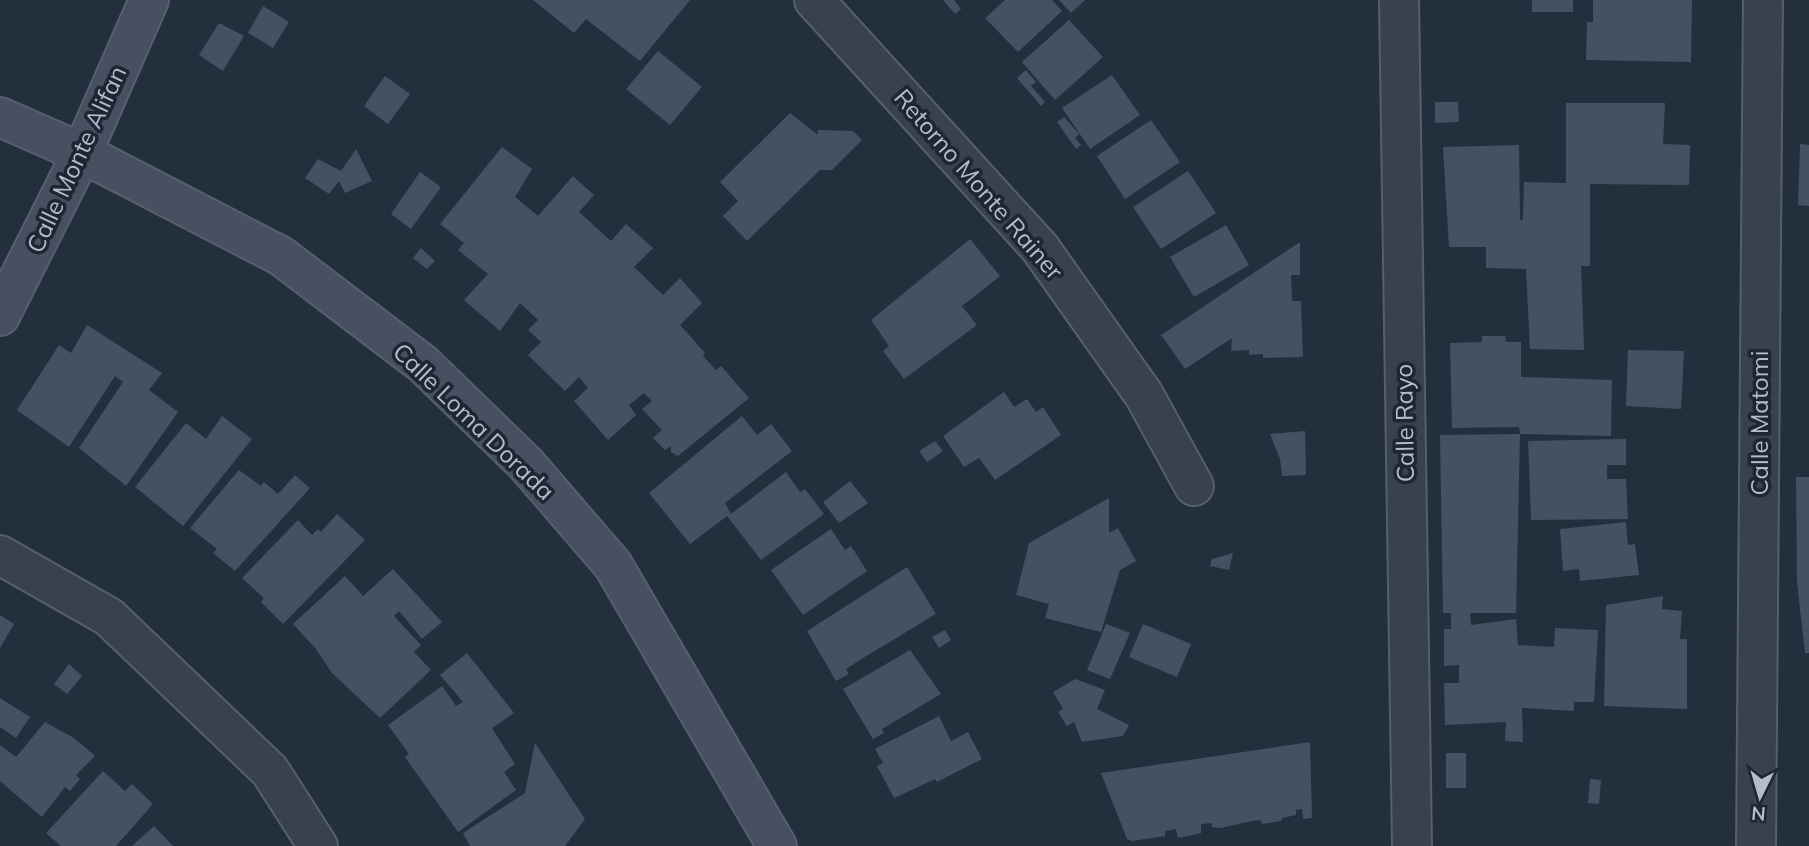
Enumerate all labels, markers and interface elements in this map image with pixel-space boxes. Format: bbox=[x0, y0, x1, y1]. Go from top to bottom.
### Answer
street label: Calle Monte Alifan bbox=[20, 61, 132, 257]
street label: Retorno Monte Rainer bbox=[888, 83, 1070, 286]
street label: Calle Loma Dorada bbox=[387, 336, 561, 506]
street label: Calle Matomi bbox=[1744, 351, 1774, 495]
street label: Calle Rayo bbox=[1388, 364, 1420, 482]
north arrow bbox=[1725, 762, 1795, 832]
text: N bbox=[1750, 801, 1767, 827]

